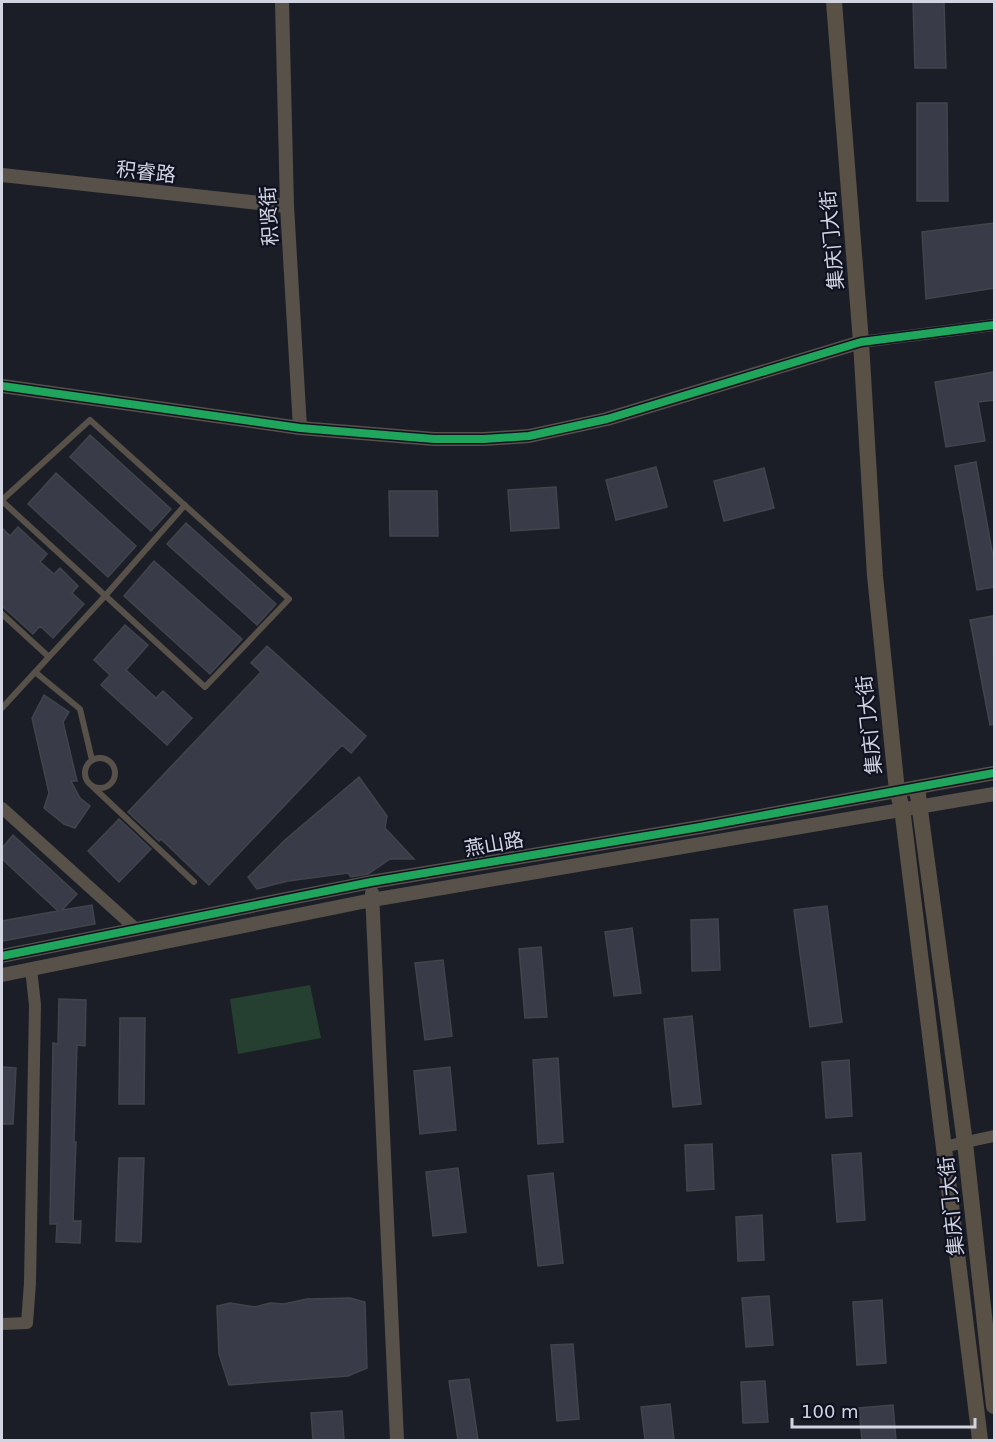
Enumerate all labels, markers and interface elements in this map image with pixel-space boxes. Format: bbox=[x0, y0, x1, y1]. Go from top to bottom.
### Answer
street label: 积睿路 bbox=[115, 157, 177, 187]
street label: 积贤街 bbox=[255, 185, 283, 247]
street label: 集庆门大街 bbox=[816, 189, 848, 291]
street label: 集庆门大街 bbox=[852, 674, 886, 776]
street label: 燕山路 bbox=[462, 827, 526, 861]
street label: 集庆门大街 bbox=[934, 1155, 968, 1257]
scale bar bbox=[792, 1391, 975, 1429]
text: 100 m bbox=[801, 1401, 859, 1422]

